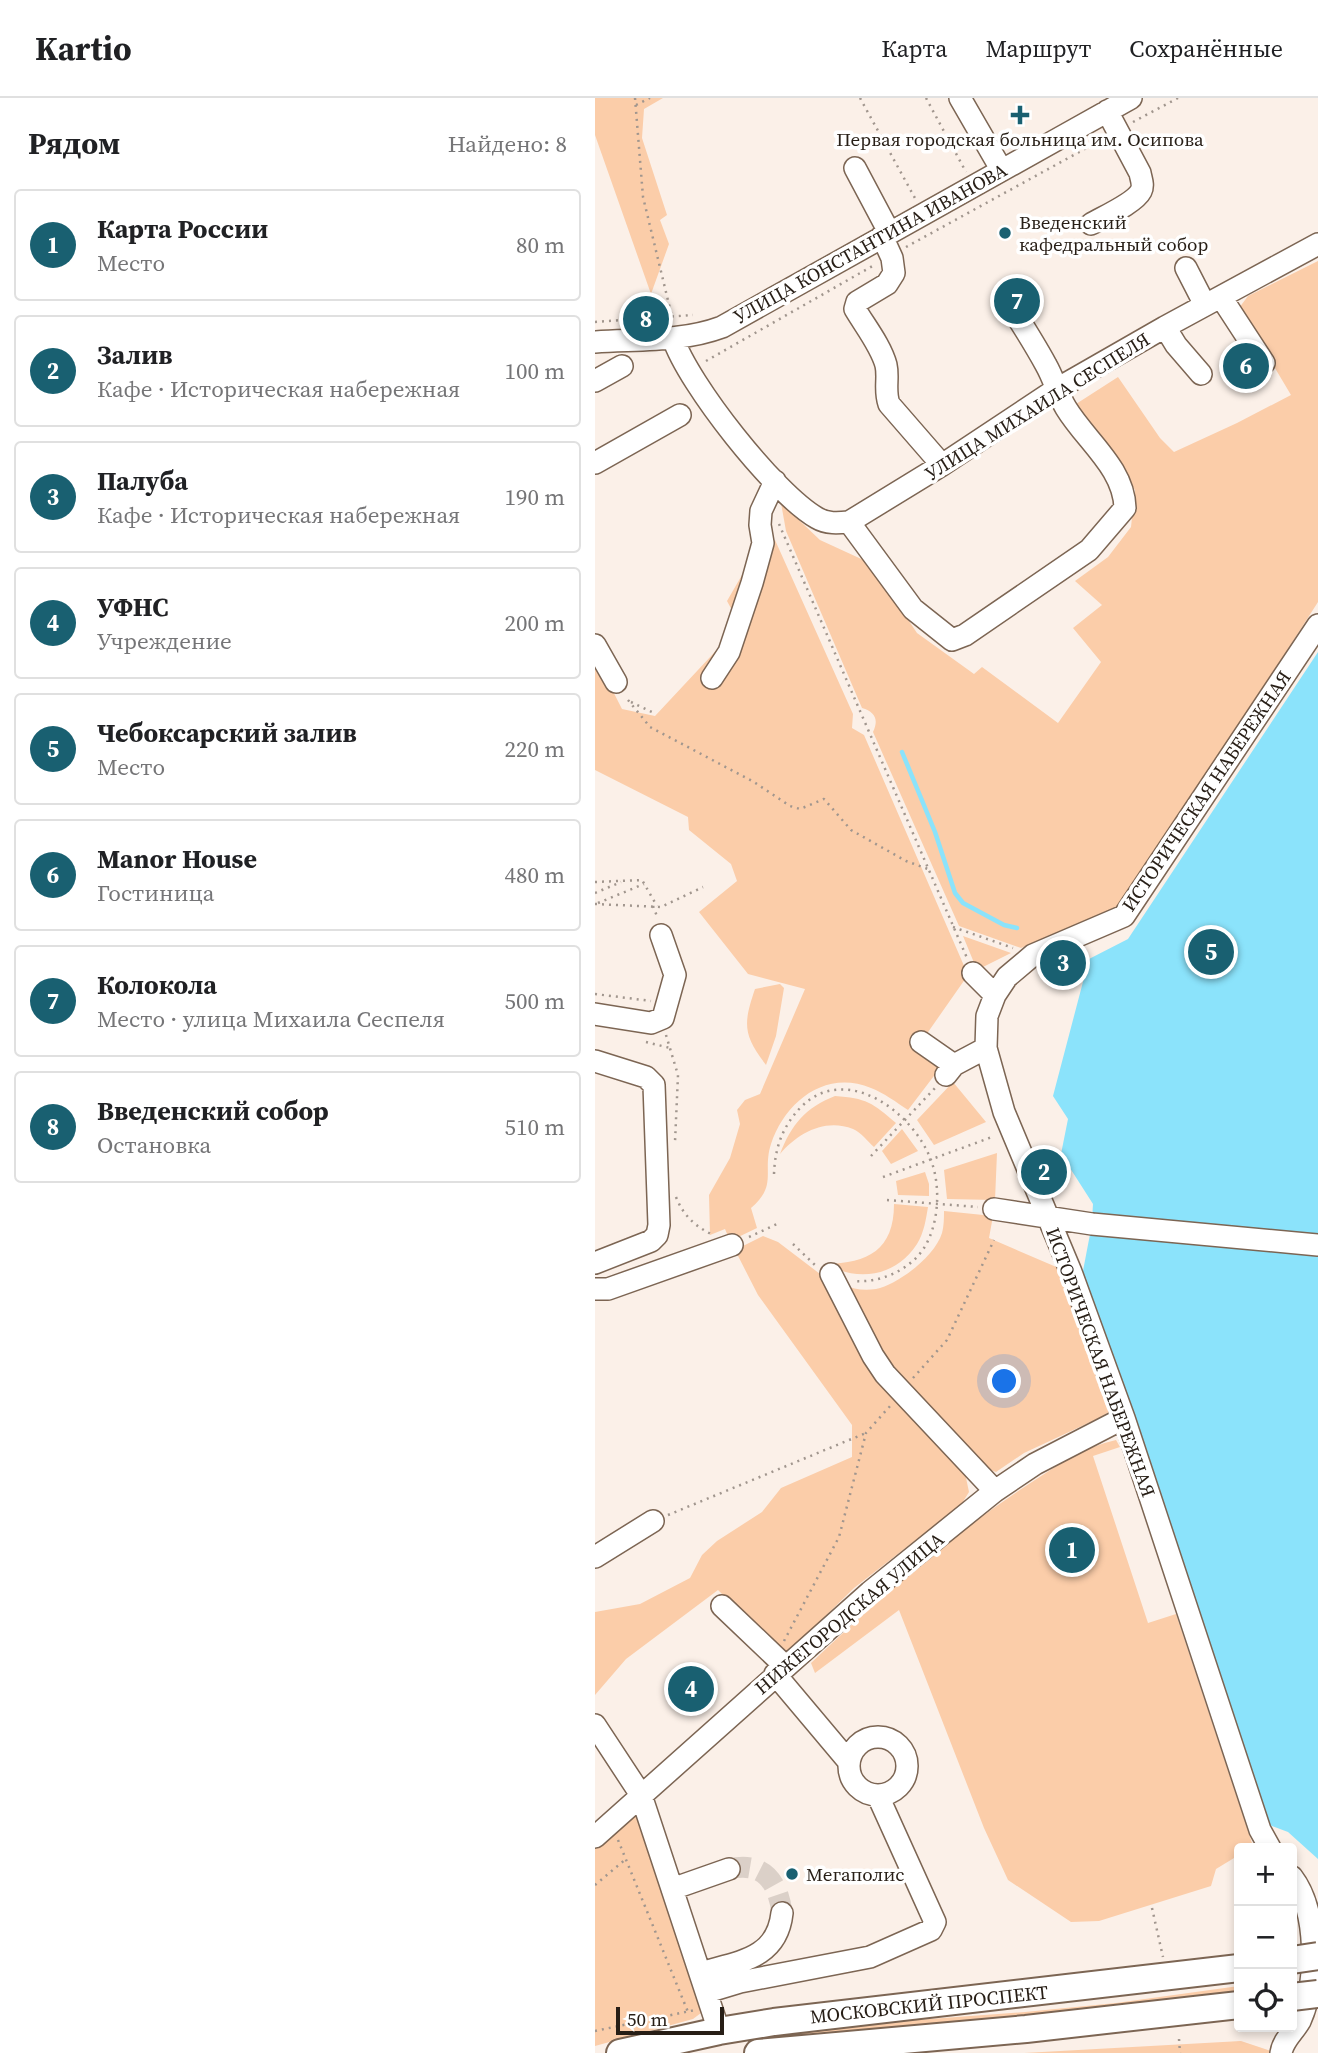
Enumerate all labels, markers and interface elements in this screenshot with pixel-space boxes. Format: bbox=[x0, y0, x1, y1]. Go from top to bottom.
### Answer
text: Kartio bbox=[35, 26, 132, 71]
text: Карта bbox=[881, 32, 947, 65]
text: Маршрут bbox=[985, 32, 1091, 65]
text: Сохранённые bbox=[1129, 32, 1283, 65]
marker: Первая городская больница им. Осипова bbox=[1010, 105, 1030, 125]
text: Рядом bbox=[28, 123, 120, 164]
place label: Первая городская больница им. Осипова bbox=[836, 126, 1204, 152]
text: Найдено: 8 bbox=[448, 128, 567, 160]
street label: УЛИЦА КОНСТАНТИНА ИВАНОВА bbox=[729, 157, 1012, 329]
place label: Введенский кафедральный собор bbox=[1019, 209, 1208, 257]
text: Карта России bbox=[97, 211, 268, 247]
marker: Введенский кафедральный собор bbox=[997, 225, 1013, 241]
text: 1 bbox=[47, 229, 59, 261]
text: 80 m bbox=[516, 229, 565, 261]
text: Место bbox=[97, 247, 165, 279]
pin: 7 bbox=[994, 275, 1040, 327]
pin: 8 bbox=[623, 293, 669, 345]
street label: УЛИЦА МИХАИЛА СЕСПЕЛЯ bbox=[920, 326, 1154, 486]
text: Залив bbox=[97, 337, 173, 373]
pin: 6 bbox=[1223, 340, 1269, 392]
text: 2 bbox=[47, 355, 59, 387]
text: 100 m bbox=[504, 355, 565, 387]
text: Кафе · Историческая набережная bbox=[97, 373, 460, 405]
text: Палуба bbox=[97, 463, 188, 499]
text: 3 bbox=[47, 481, 59, 513]
text: 190 m bbox=[504, 481, 565, 513]
text: Кафе · Историческая набережная bbox=[97, 499, 460, 531]
text: УФНС bbox=[97, 589, 168, 625]
text: 4 bbox=[47, 607, 59, 639]
text: 200 m bbox=[504, 607, 565, 639]
text: Учреждение bbox=[97, 625, 232, 657]
street label: ИСТОРИЧЕСКАЯ НАБЕРЕЖНАЯ bbox=[1115, 666, 1297, 916]
text: Чебоксарский залив bbox=[97, 715, 357, 751]
text: 5 bbox=[47, 733, 59, 765]
text: 220 m bbox=[504, 733, 565, 765]
text: Место bbox=[97, 751, 165, 783]
text: Manor House bbox=[97, 841, 257, 877]
text: 6 bbox=[47, 859, 59, 891]
text: 480 m bbox=[504, 859, 565, 891]
text: Гостиница bbox=[97, 877, 215, 909]
pin: 5 bbox=[1188, 926, 1234, 978]
pin: 3 bbox=[1040, 937, 1086, 989]
text: Колокола bbox=[97, 967, 217, 1003]
text: 7 bbox=[47, 985, 59, 1017]
text: 500 m bbox=[504, 985, 565, 1017]
text: Место · улица Михаила Сеспеля bbox=[97, 1003, 445, 1035]
text: Введенский собор bbox=[97, 1093, 329, 1129]
text: 8 bbox=[47, 1111, 59, 1143]
text: 510 m bbox=[504, 1111, 565, 1143]
text: Остановка bbox=[97, 1129, 211, 1161]
pin: 2 bbox=[1021, 1146, 1067, 1198]
street label: ИСТОРИЧЕСКАЯ НАБЕРЕЖНАЯ bbox=[1040, 1224, 1162, 1500]
your location bbox=[987, 1364, 1021, 1398]
pin: 1 bbox=[1049, 1524, 1095, 1576]
street label: НИЖЕГОРОДСКАЯ УЛИЦА bbox=[749, 1526, 949, 1700]
pin: 4 bbox=[668, 1663, 714, 1715]
map controls bbox=[1234, 1843, 1297, 2032]
button: + bbox=[1234, 1843, 1297, 1906]
place label: Мегаполис bbox=[806, 1861, 905, 1887]
marker: Мегаполис bbox=[784, 1866, 800, 1882]
button: − bbox=[1234, 1906, 1297, 1969]
button: locate bbox=[1234, 1969, 1297, 2032]
street label: МОСКОВСКИЙ ПРОСПЕКТ bbox=[809, 1979, 1050, 2029]
scale bar bbox=[616, 2004, 725, 2036]
text: 50 m bbox=[627, 2006, 668, 2032]

